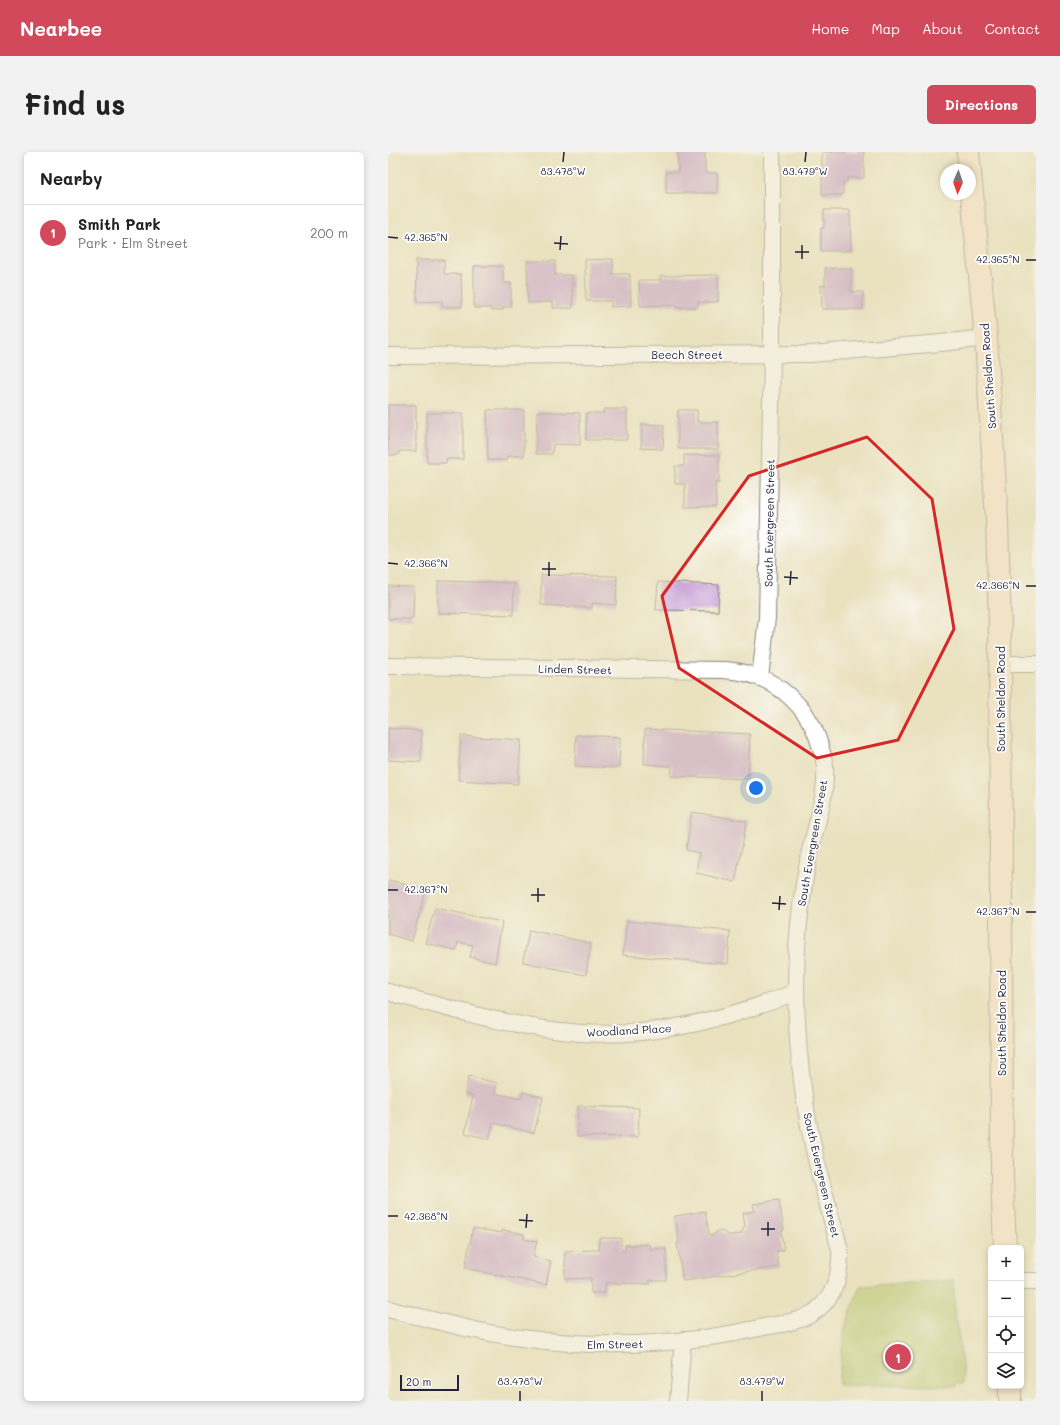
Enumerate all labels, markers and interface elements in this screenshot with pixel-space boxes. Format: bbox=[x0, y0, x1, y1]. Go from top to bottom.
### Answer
text: Nearbee bbox=[20, 16, 102, 41]
text: Home bbox=[811, 19, 849, 38]
text: Map bbox=[871, 19, 900, 38]
text: About bbox=[922, 19, 963, 38]
text: Contact bbox=[985, 19, 1040, 38]
button: Directions bbox=[927, 85, 1036, 124]
text: Find us bbox=[24, 86, 125, 122]
text: 83.478°W bbox=[541, 164, 586, 178]
text: 83.479°W bbox=[783, 164, 828, 178]
north arrow bbox=[940, 164, 976, 200]
text: Nearby bbox=[40, 167, 102, 189]
text: Smith Park bbox=[78, 214, 161, 234]
text: 1 bbox=[50, 224, 56, 241]
text: 200 m bbox=[310, 224, 348, 241]
text: 42.365°N bbox=[404, 230, 448, 244]
text: Park · Elm Street bbox=[78, 234, 188, 251]
text: 42.365°N bbox=[976, 252, 1020, 266]
street label: South Sheldon Road bbox=[977, 323, 999, 429]
street label: Beech Street bbox=[651, 347, 723, 362]
street label: South Evergreen Street bbox=[760, 459, 778, 587]
text: 42.366°N bbox=[404, 556, 448, 570]
text: 42.366°N bbox=[976, 578, 1020, 592]
street label: South Sheldon Road bbox=[993, 646, 1008, 752]
street label: Linden Street bbox=[538, 661, 612, 677]
your location bbox=[746, 778, 766, 798]
street label: South Evergreen Street bbox=[794, 779, 831, 907]
text: 42.367°N bbox=[404, 882, 448, 896]
text: 42.367°N bbox=[976, 904, 1020, 918]
street label: South Sheldon Road bbox=[994, 970, 1009, 1076]
street label: Woodland Place bbox=[586, 1020, 672, 1040]
street label: South Evergreen Street bbox=[800, 1111, 844, 1239]
text: 42.368°N bbox=[404, 1209, 448, 1223]
map controls bbox=[988, 1245, 1024, 1389]
button: + bbox=[988, 1245, 1024, 1281]
button: − bbox=[988, 1281, 1024, 1317]
button: locate bbox=[988, 1317, 1024, 1353]
street label: Elm Street bbox=[587, 1336, 643, 1352]
pin: 1 bbox=[885, 1342, 911, 1372]
button: layers bbox=[988, 1353, 1024, 1389]
scale bar bbox=[400, 1373, 459, 1392]
text: 20 m bbox=[406, 1374, 431, 1389]
text: 83.478°W bbox=[498, 1374, 543, 1388]
text: 83.479°W bbox=[740, 1374, 785, 1388]

